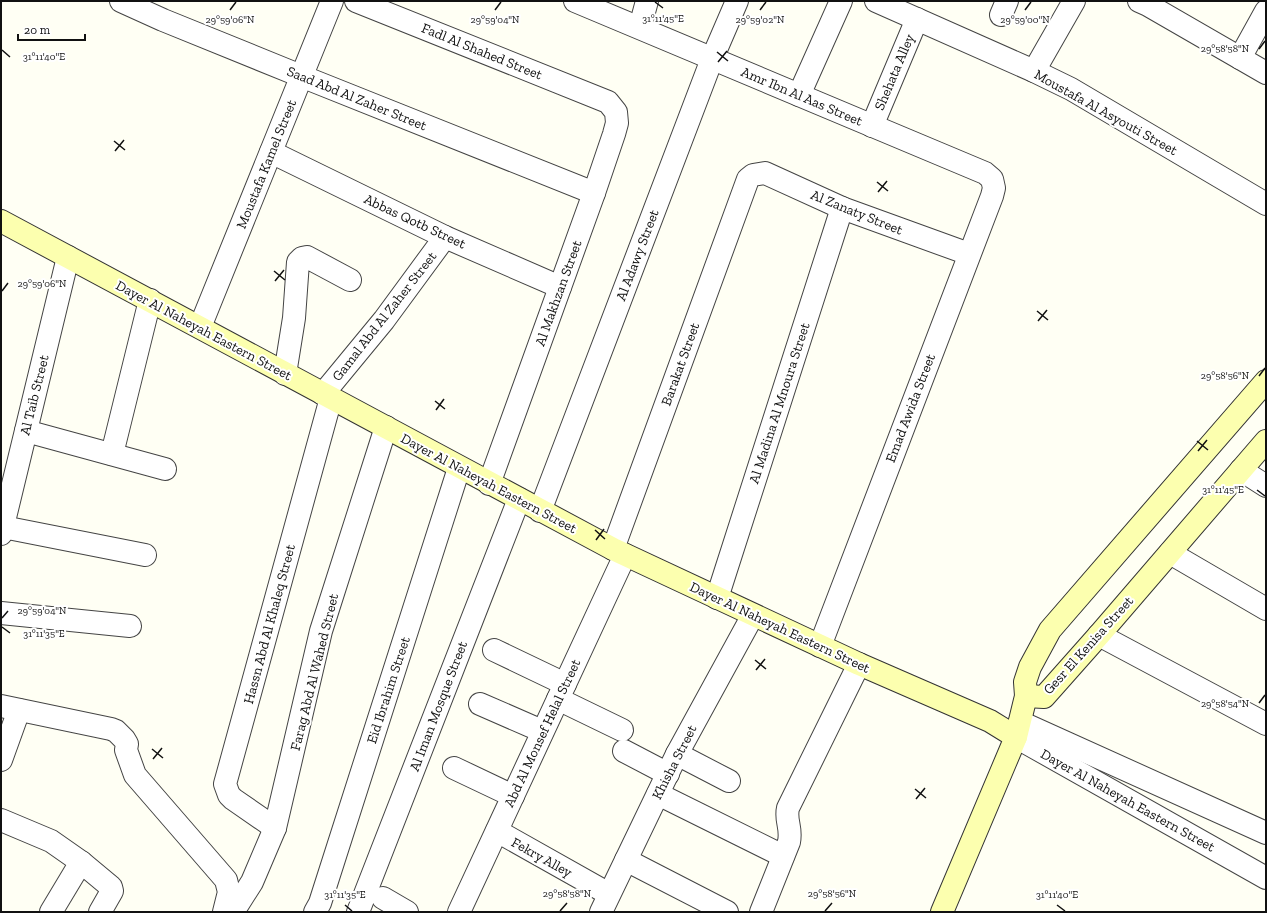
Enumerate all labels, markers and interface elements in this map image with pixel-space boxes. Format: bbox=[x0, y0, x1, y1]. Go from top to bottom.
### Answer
text: 31°11'45"E bbox=[642, 13, 684, 25]
text: 29°59'06"N bbox=[206, 14, 255, 26]
text: 29°59'04"N bbox=[471, 14, 520, 26]
text: 29°59'02"N bbox=[736, 14, 785, 26]
text: 29°59'00"N bbox=[1000, 14, 1050, 26]
scale bar bbox=[18, 16, 85, 42]
street label: Fadl Al Shahed Street bbox=[419, 19, 545, 84]
text: 20 m bbox=[24, 23, 51, 37]
street label: Shehata Alley bbox=[871, 31, 918, 113]
text: 29°58'58"N bbox=[1201, 43, 1250, 55]
text: 31°11'40"E bbox=[23, 51, 65, 63]
street label: Saad Abd Al Zaher Street bbox=[284, 63, 430, 135]
street label: Amr Ibn Al Aas Street bbox=[738, 63, 866, 130]
street label: Moustafa Al Asyouti Street bbox=[1031, 66, 1181, 159]
street label: Moustafa Kamel Street bbox=[233, 96, 300, 231]
street label: Al Zanaty Street bbox=[808, 186, 906, 239]
street label: Abbas Qotb Street bbox=[361, 190, 469, 253]
street label: Al Adawy Street bbox=[612, 206, 663, 303]
street label: Al Makhzan Street bbox=[531, 237, 586, 348]
street label: Gamal Abd Al Zaher Street bbox=[329, 248, 441, 384]
street label: Dayer Al Naheyah Eastern Street bbox=[113, 277, 295, 385]
text: 29°59'06"N bbox=[18, 278, 67, 290]
street label: Barakat Street bbox=[658, 320, 704, 408]
street label: Al Madina Al Mnoura Street bbox=[745, 320, 814, 486]
street label: Emad Awida Street bbox=[882, 351, 939, 465]
street label: Al Taib Street bbox=[16, 352, 53, 437]
text: 29°58'56"N bbox=[1201, 370, 1250, 382]
street label: Dayer Al Naheyah Eastern Street bbox=[398, 430, 580, 538]
text: 31°11'45"E bbox=[1202, 484, 1244, 496]
street label: Hassn Abd Al Khaleq Street bbox=[240, 542, 299, 706]
street label: Dayer Al Naheyah Eastern Street bbox=[687, 578, 873, 677]
street label: Farag Abd Al Wahed Street bbox=[287, 591, 342, 752]
street label: Gesr El Kenisa Street bbox=[1040, 592, 1138, 698]
text: 29°59'04"N bbox=[18, 605, 67, 617]
text: 31°11'35"E bbox=[23, 628, 65, 640]
street label: Eid Ibrahim Street bbox=[363, 634, 414, 746]
street label: Al Iman Mosque Street bbox=[406, 638, 471, 774]
street label: Abd Al Monsef Helal Street bbox=[501, 656, 585, 810]
text: 29°58'54"N bbox=[1201, 698, 1250, 710]
street label: Khisha Street bbox=[648, 721, 701, 802]
street label: Dayer Al Naheyah Eastern Street bbox=[1038, 745, 1219, 856]
street label: Fekry Alley bbox=[508, 834, 576, 881]
text: 29°58'58"N bbox=[543, 888, 592, 900]
text: 29°58'56"N bbox=[808, 888, 857, 900]
text: 31°11'35"E bbox=[324, 889, 366, 901]
text: 31°11'40"E bbox=[1036, 889, 1078, 901]

